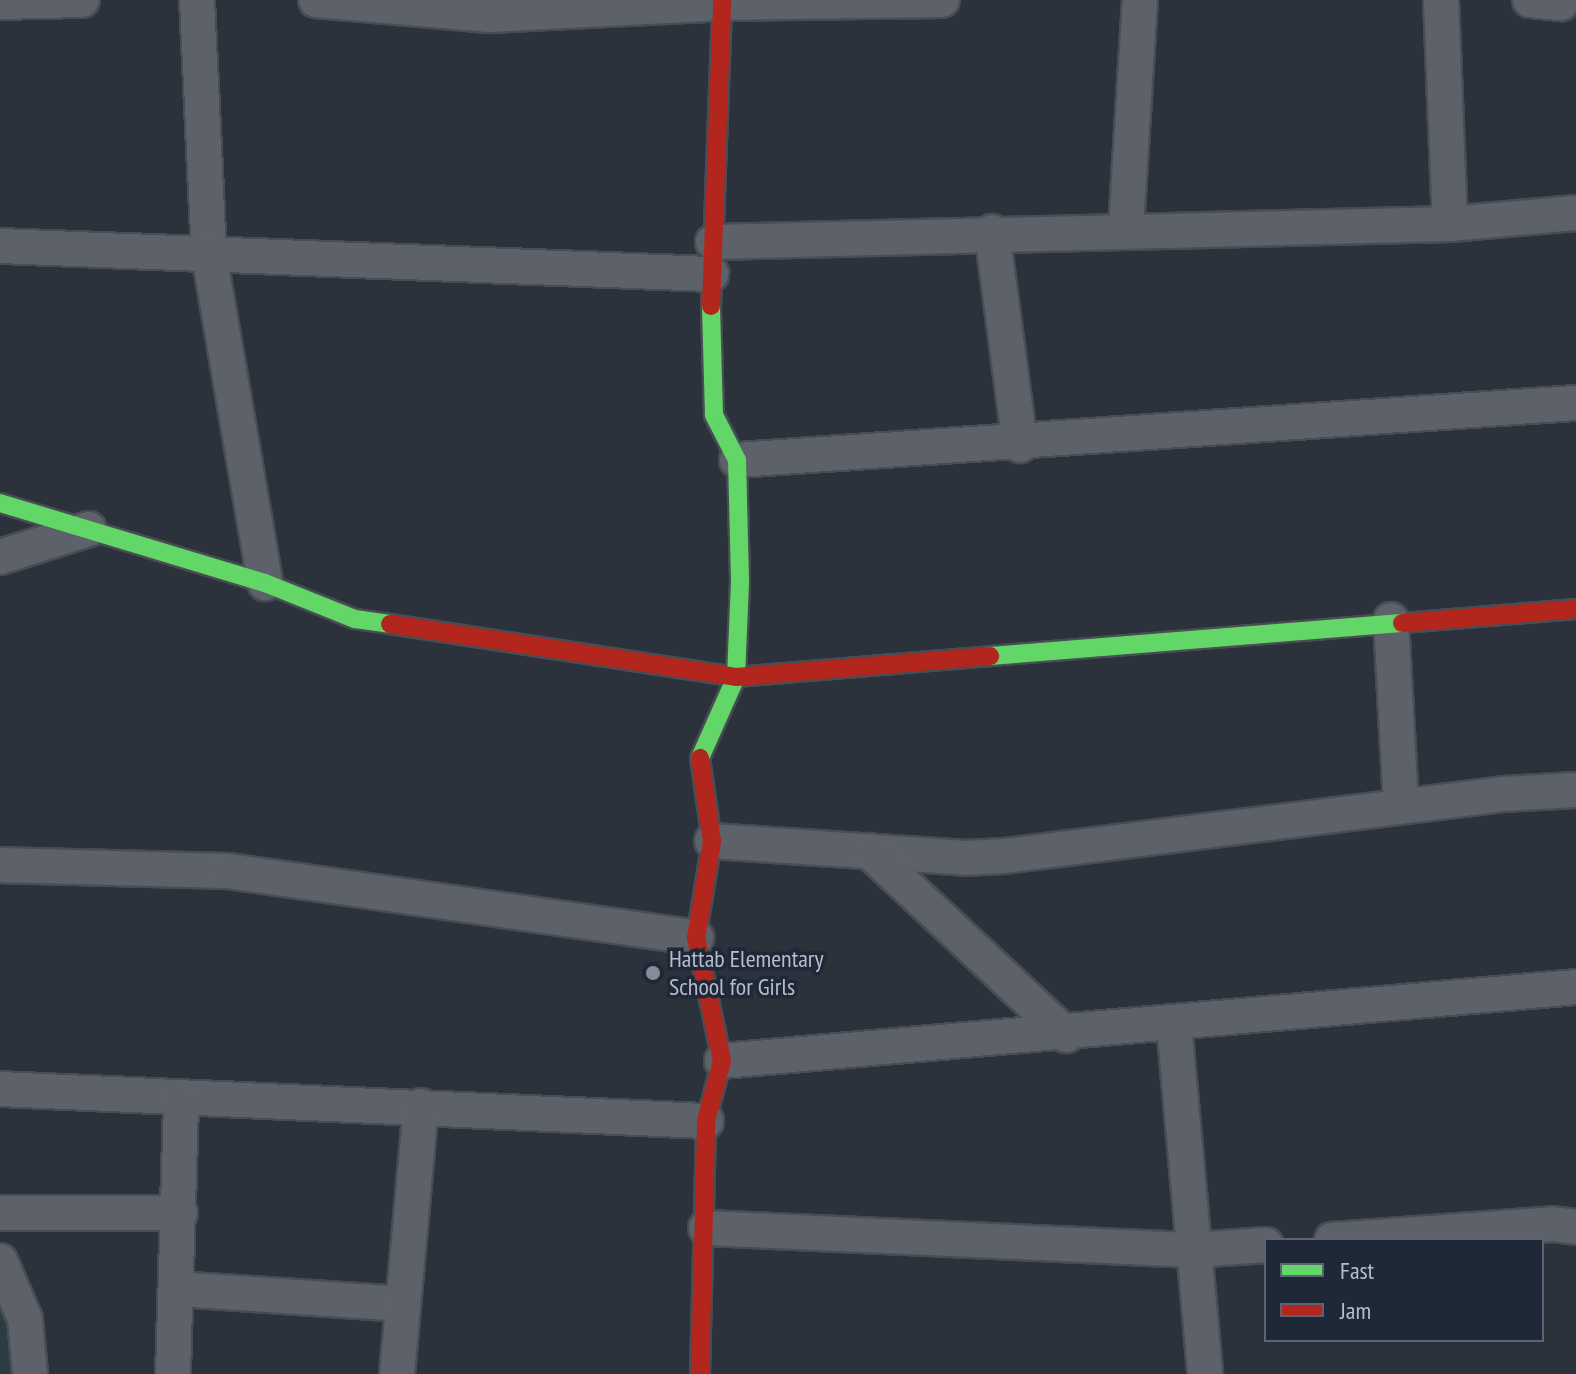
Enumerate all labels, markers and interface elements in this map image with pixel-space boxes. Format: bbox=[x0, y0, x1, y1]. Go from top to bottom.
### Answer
place label: Hattab Elementary School for Girls bbox=[669, 945, 823, 1001]
marker: Hattab Elementary School for Girls bbox=[644, 964, 662, 982]
legend bbox=[1264, 1238, 1544, 1342]
text: Fast bbox=[1340, 1255, 1374, 1286]
text: Jam bbox=[1340, 1295, 1371, 1326]

